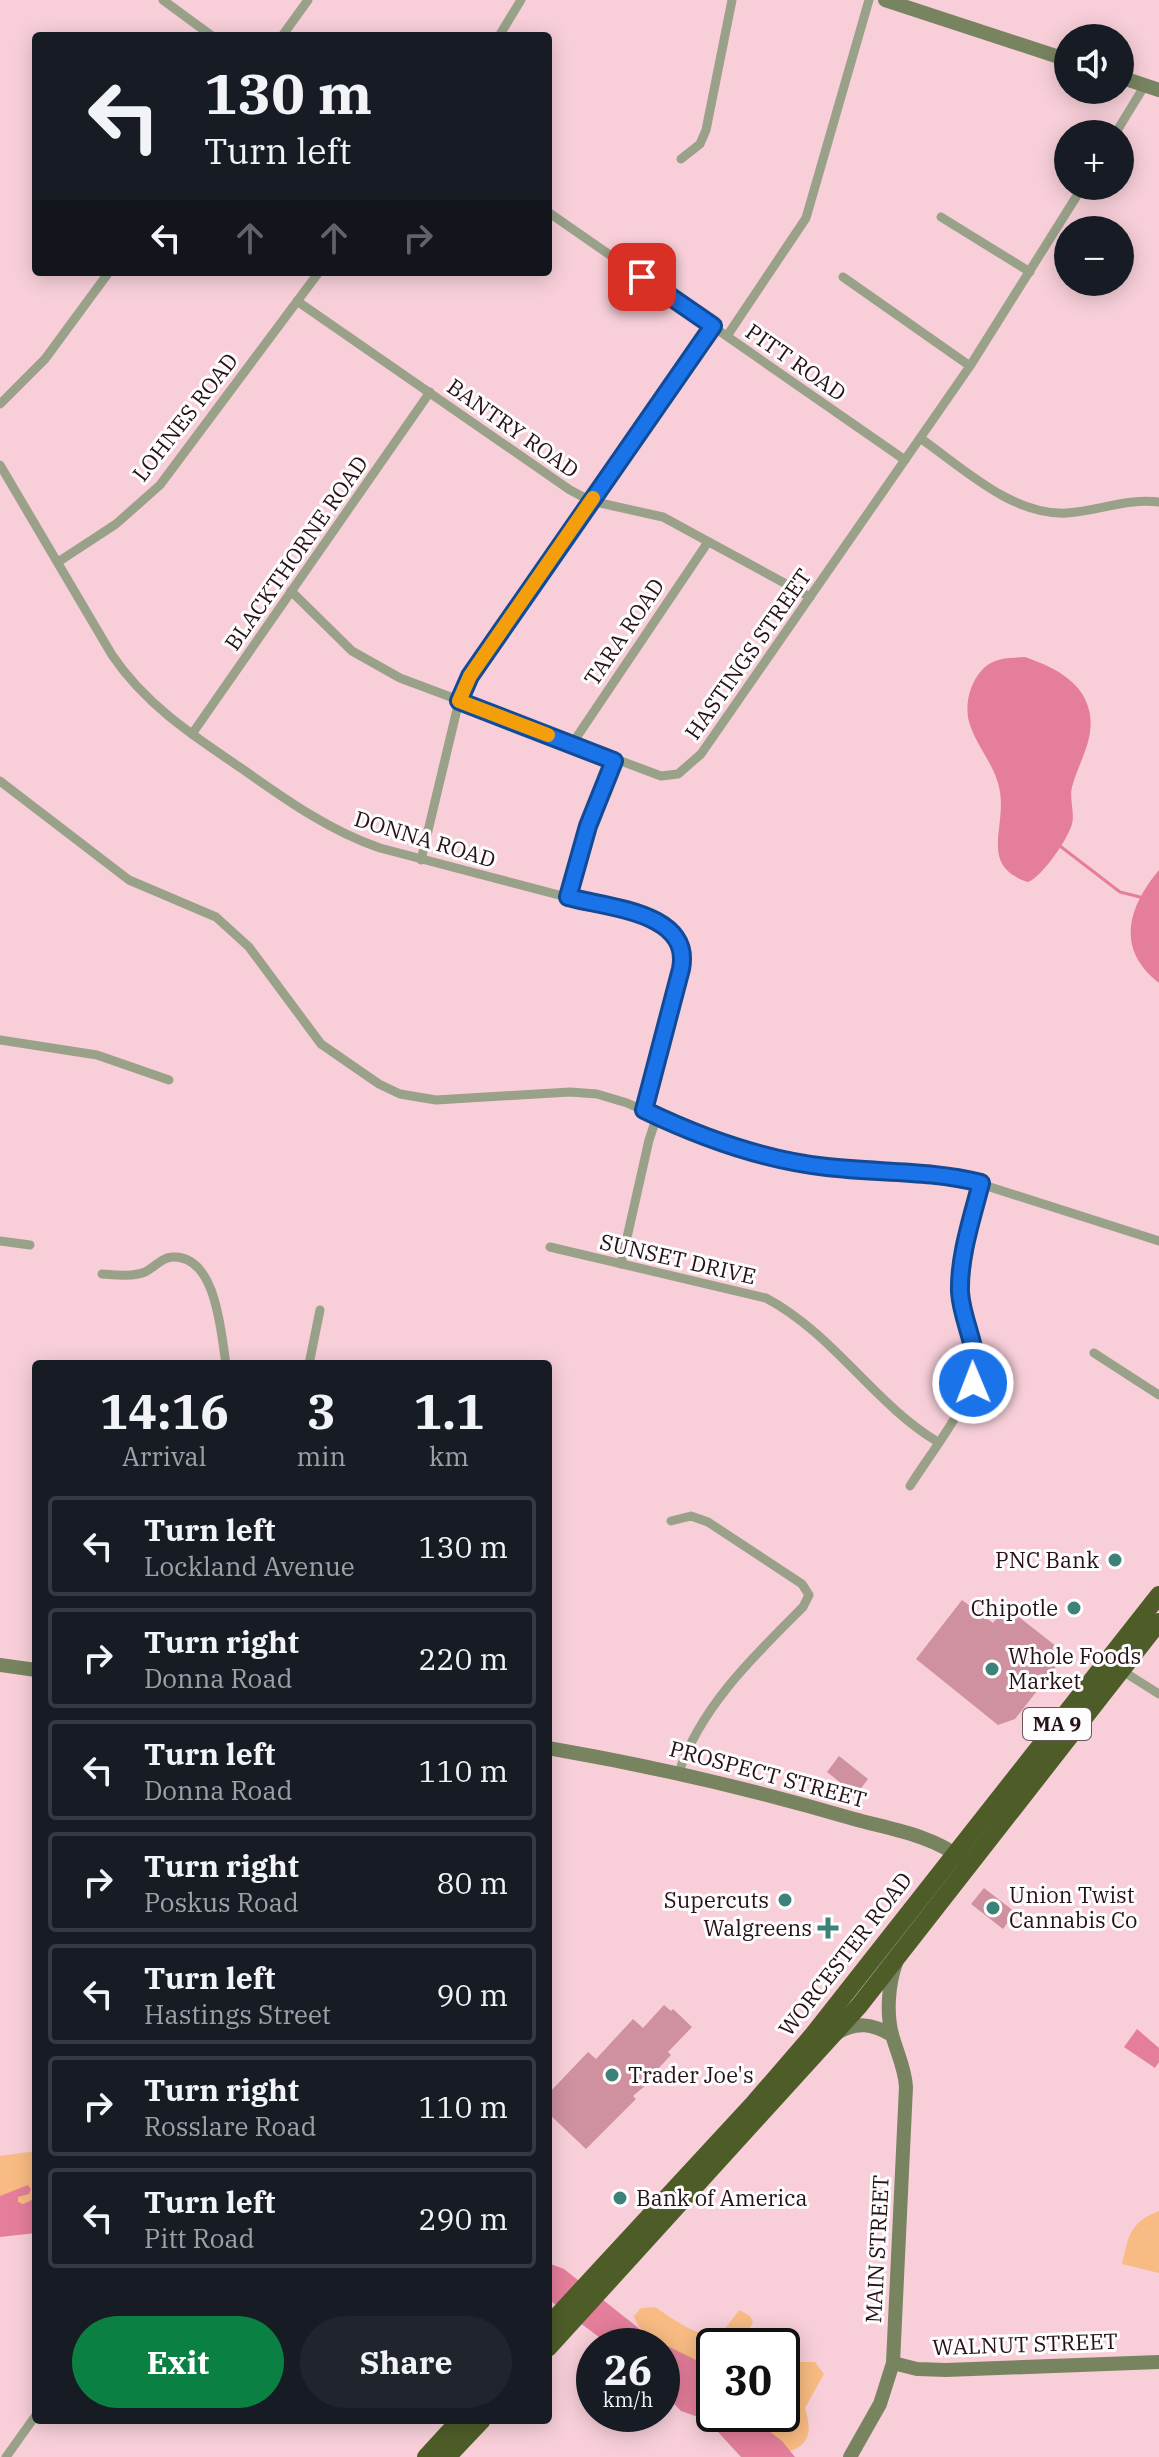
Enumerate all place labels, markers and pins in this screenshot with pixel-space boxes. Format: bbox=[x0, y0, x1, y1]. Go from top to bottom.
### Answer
pin bbox=[608, 243, 676, 311]
place label: PNC Bank bbox=[995, 1545, 1099, 1574]
marker: PNC Bank bbox=[1106, 1551, 1124, 1569]
place label: Chipotle bbox=[971, 1593, 1058, 1622]
marker: Chipotle bbox=[1065, 1599, 1083, 1617]
place label: Whole Foods Market bbox=[1008, 1641, 1141, 1695]
marker: Whole Foods Market bbox=[983, 1660, 1001, 1678]
place label: Union Twist Cannabis Co bbox=[1009, 1880, 1137, 1934]
place label: Supercuts bbox=[664, 1885, 769, 1914]
marker: Supercuts bbox=[776, 1891, 794, 1909]
marker: Union Twist Cannabis Co bbox=[984, 1899, 1002, 1917]
place label: Walgreens bbox=[703, 1913, 812, 1942]
marker: Walgreens bbox=[819, 1919, 837, 1937]
place label: Trader Joe's bbox=[628, 2060, 754, 2089]
marker: Trader Joe's bbox=[603, 2066, 621, 2084]
place label: Bank of America bbox=[636, 2183, 808, 2212]
marker: Bank of America bbox=[611, 2189, 629, 2207]

